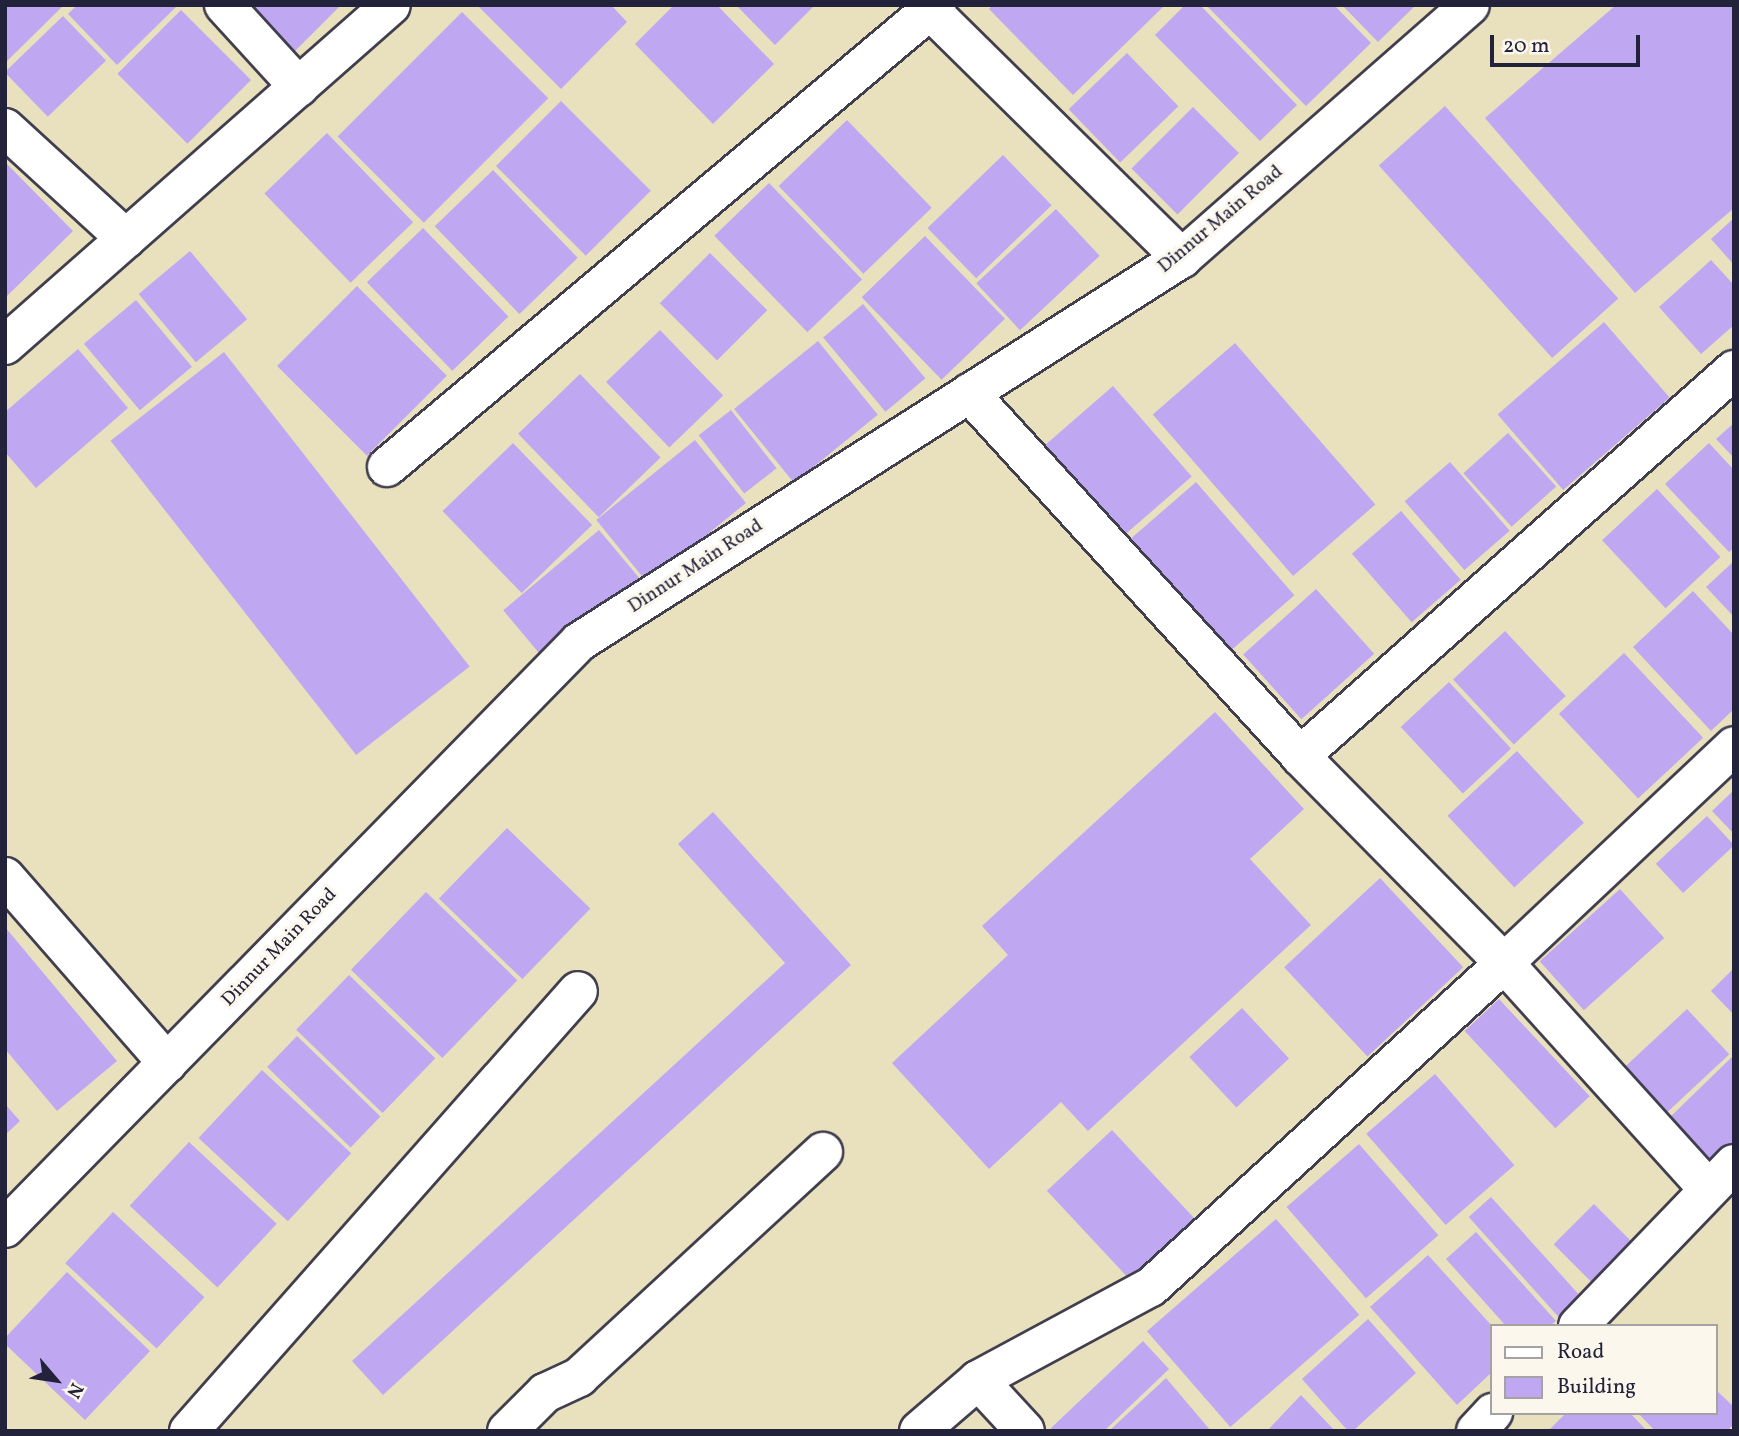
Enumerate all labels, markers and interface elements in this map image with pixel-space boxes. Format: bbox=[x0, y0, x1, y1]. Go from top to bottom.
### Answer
scale bar bbox=[1494, 21, 1644, 65]
text: 20 m bbox=[1503, 32, 1549, 61]
street label: Dinnur Main Road bbox=[1154, 161, 1288, 279]
street label: Dinnur Main Road bbox=[625, 515, 767, 619]
street label: Dinnur Main Road bbox=[218, 884, 342, 1012]
legend bbox=[1490, 1324, 1718, 1415]
text: Road bbox=[1557, 1338, 1604, 1367]
north arrow bbox=[21, 1345, 91, 1415]
text: Building bbox=[1557, 1373, 1636, 1402]
text: N bbox=[60, 1378, 89, 1403]

